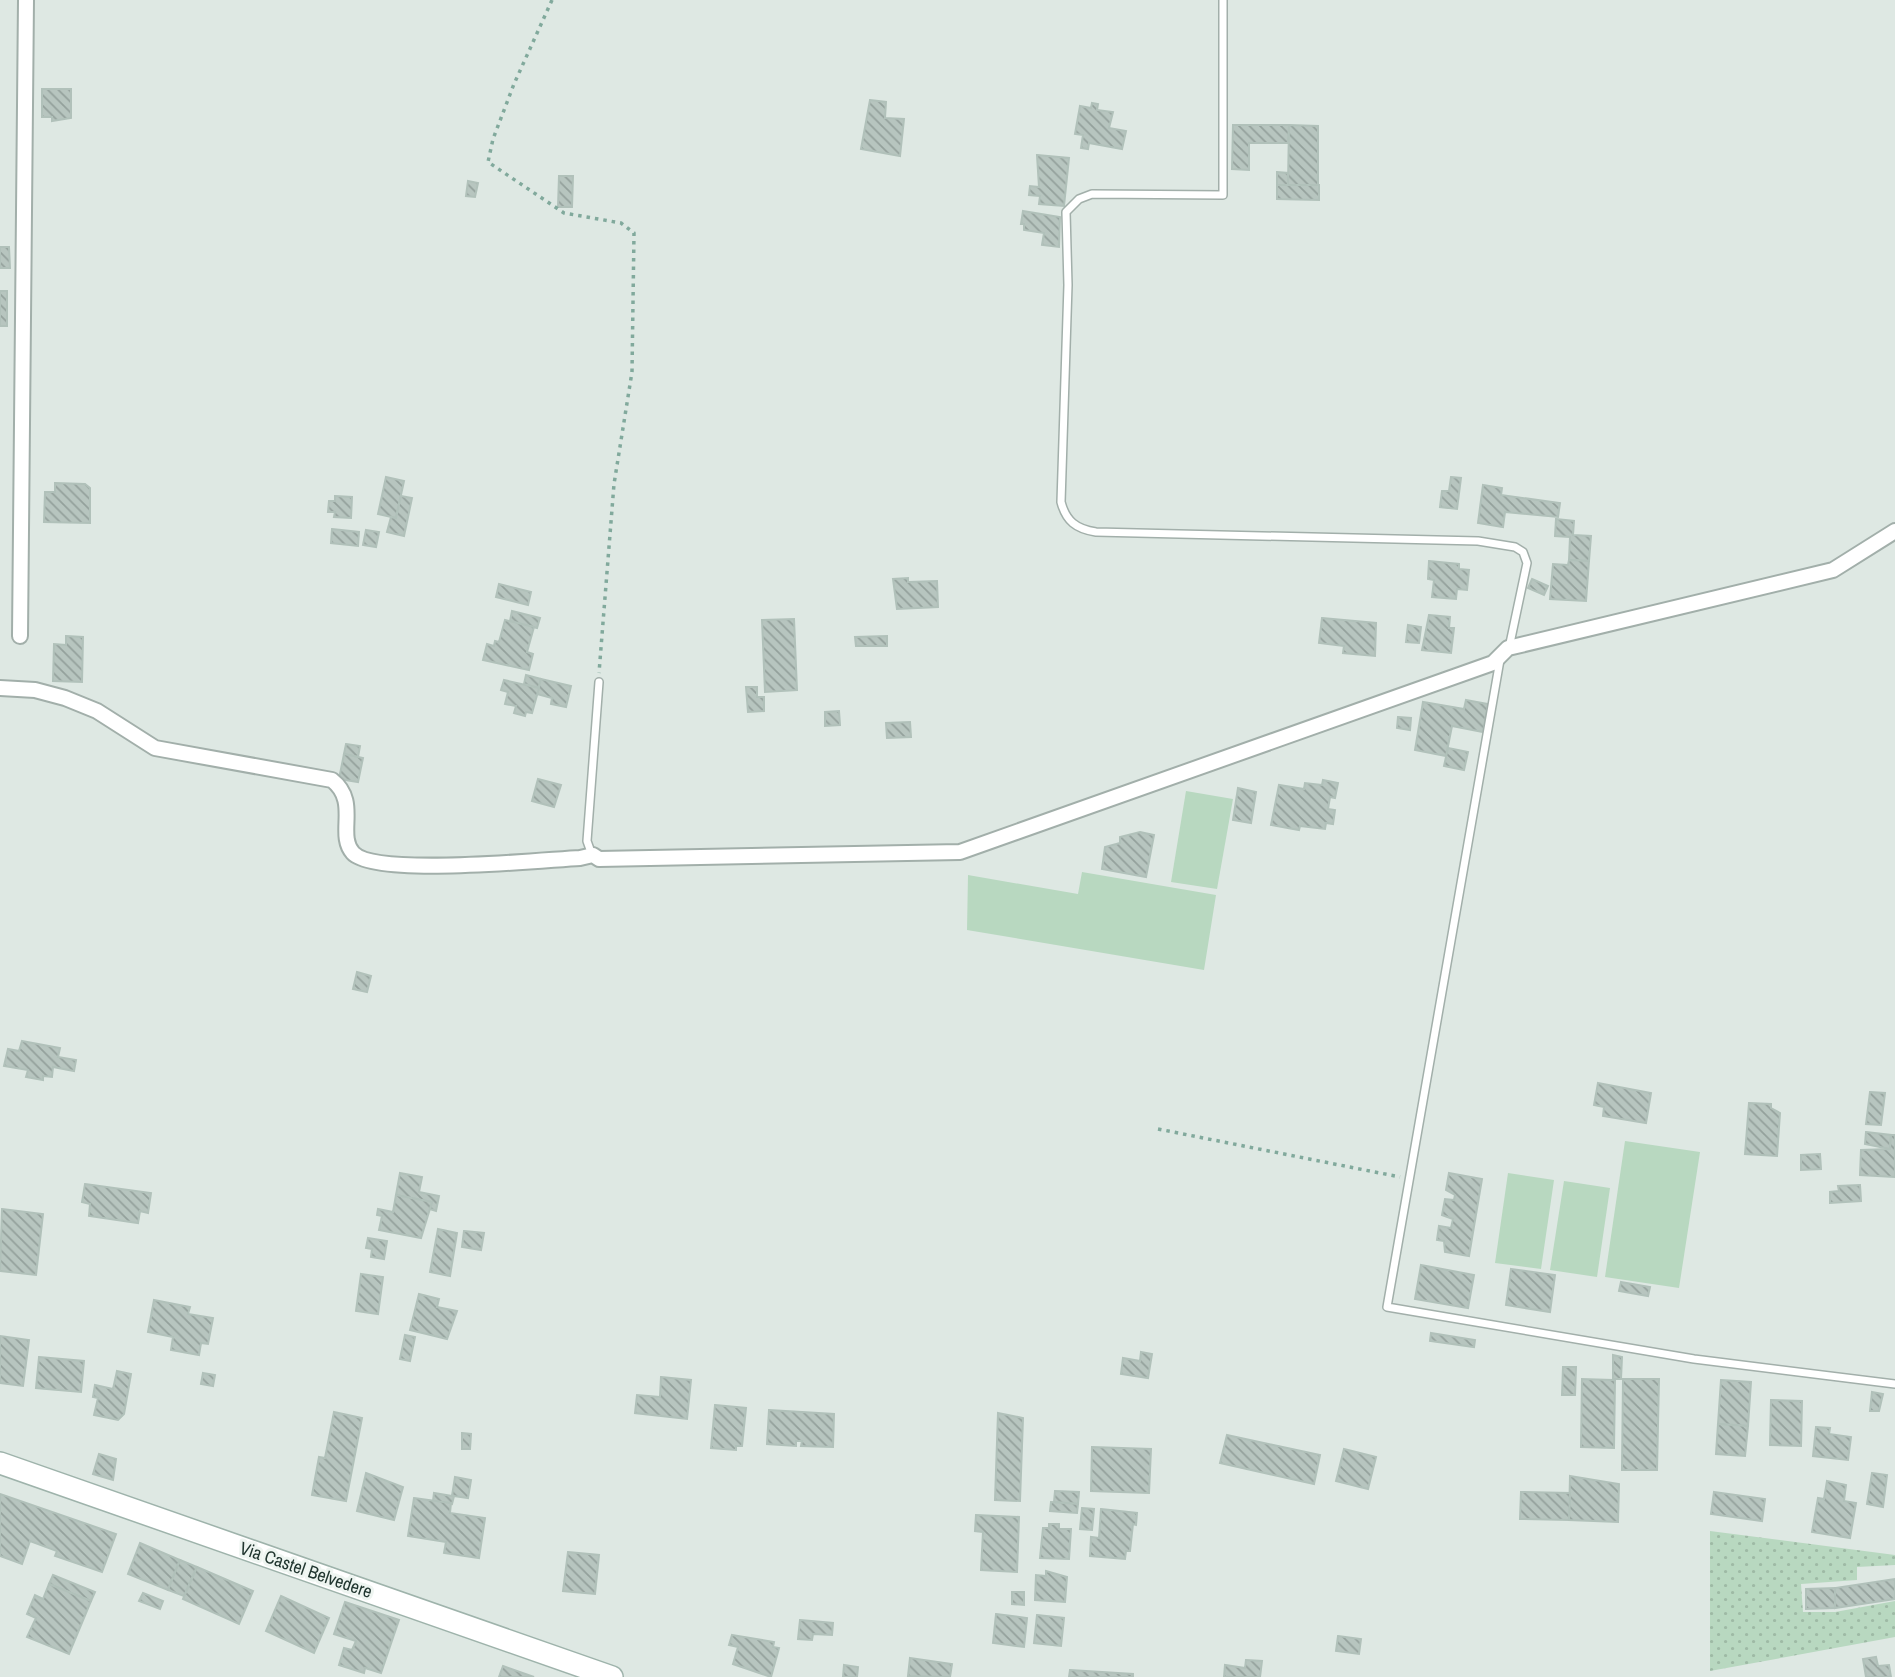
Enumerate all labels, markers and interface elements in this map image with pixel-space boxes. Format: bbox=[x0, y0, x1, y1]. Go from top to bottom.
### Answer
street label: Via Castel Belvedere bbox=[237, 1535, 376, 1604]

